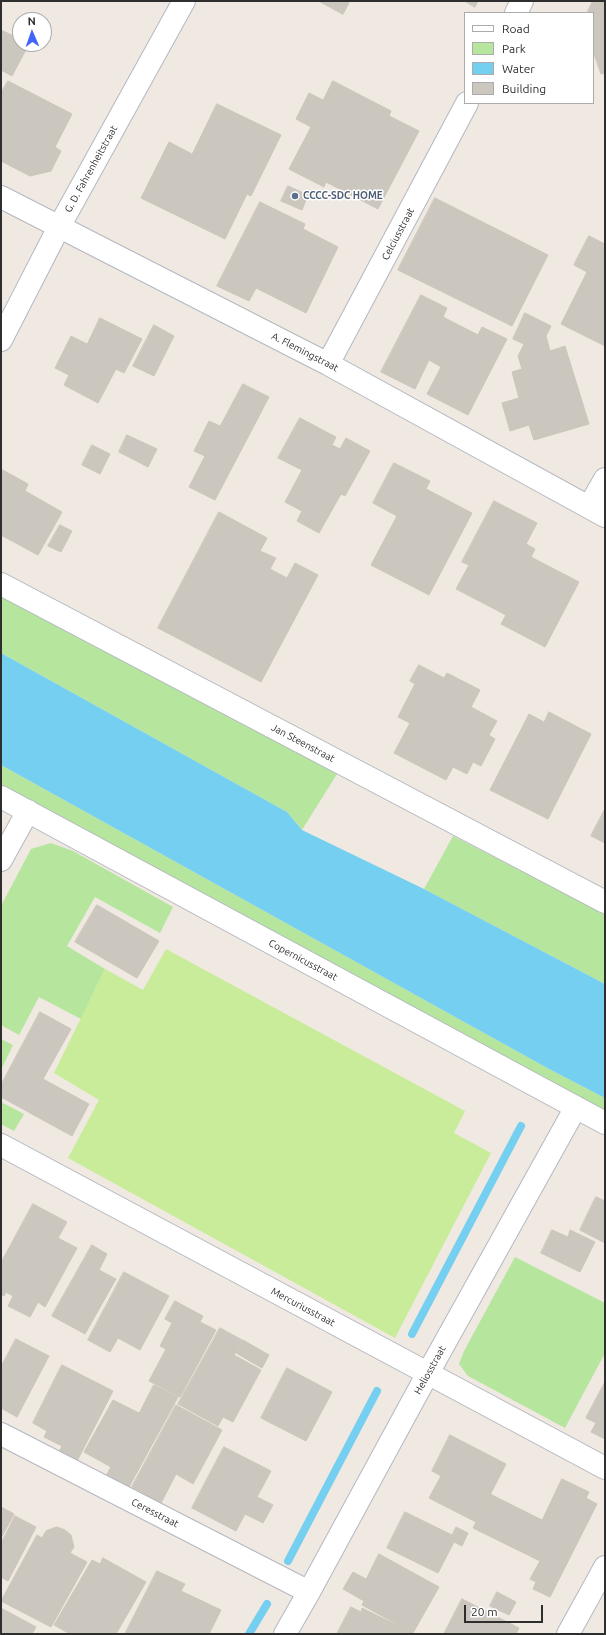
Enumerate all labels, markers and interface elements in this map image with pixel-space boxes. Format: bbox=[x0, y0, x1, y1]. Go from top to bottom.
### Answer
north arrow bbox=[12, 12, 52, 52]
legend bbox=[464, 12, 594, 104]
text: N bbox=[27, 15, 36, 27]
text: Road bbox=[502, 22, 530, 35]
text: Park bbox=[502, 42, 526, 55]
text: Water bbox=[502, 62, 535, 75]
text: Building bbox=[502, 82, 546, 95]
street label: G. D. Fahrenheitstraat bbox=[62, 123, 120, 215]
place label: CCCC-SDC HOME bbox=[303, 190, 383, 202]
marker: CCCC-SDC HOME bbox=[290, 191, 300, 201]
street label: Celciusstraat bbox=[379, 206, 417, 262]
street label: A. Flemingstraat bbox=[269, 330, 341, 374]
street label: Jan Steenstraat bbox=[269, 721, 337, 765]
street label: Copernicusstraat bbox=[267, 937, 339, 983]
street label: Mercuriusstraat bbox=[269, 1285, 337, 1329]
street label: Heliosstraat bbox=[412, 1343, 448, 1397]
street label: Ceresstraat bbox=[129, 1496, 181, 1530]
scale bar bbox=[466, 1597, 545, 1623]
text: 20 m bbox=[471, 1605, 498, 1618]

